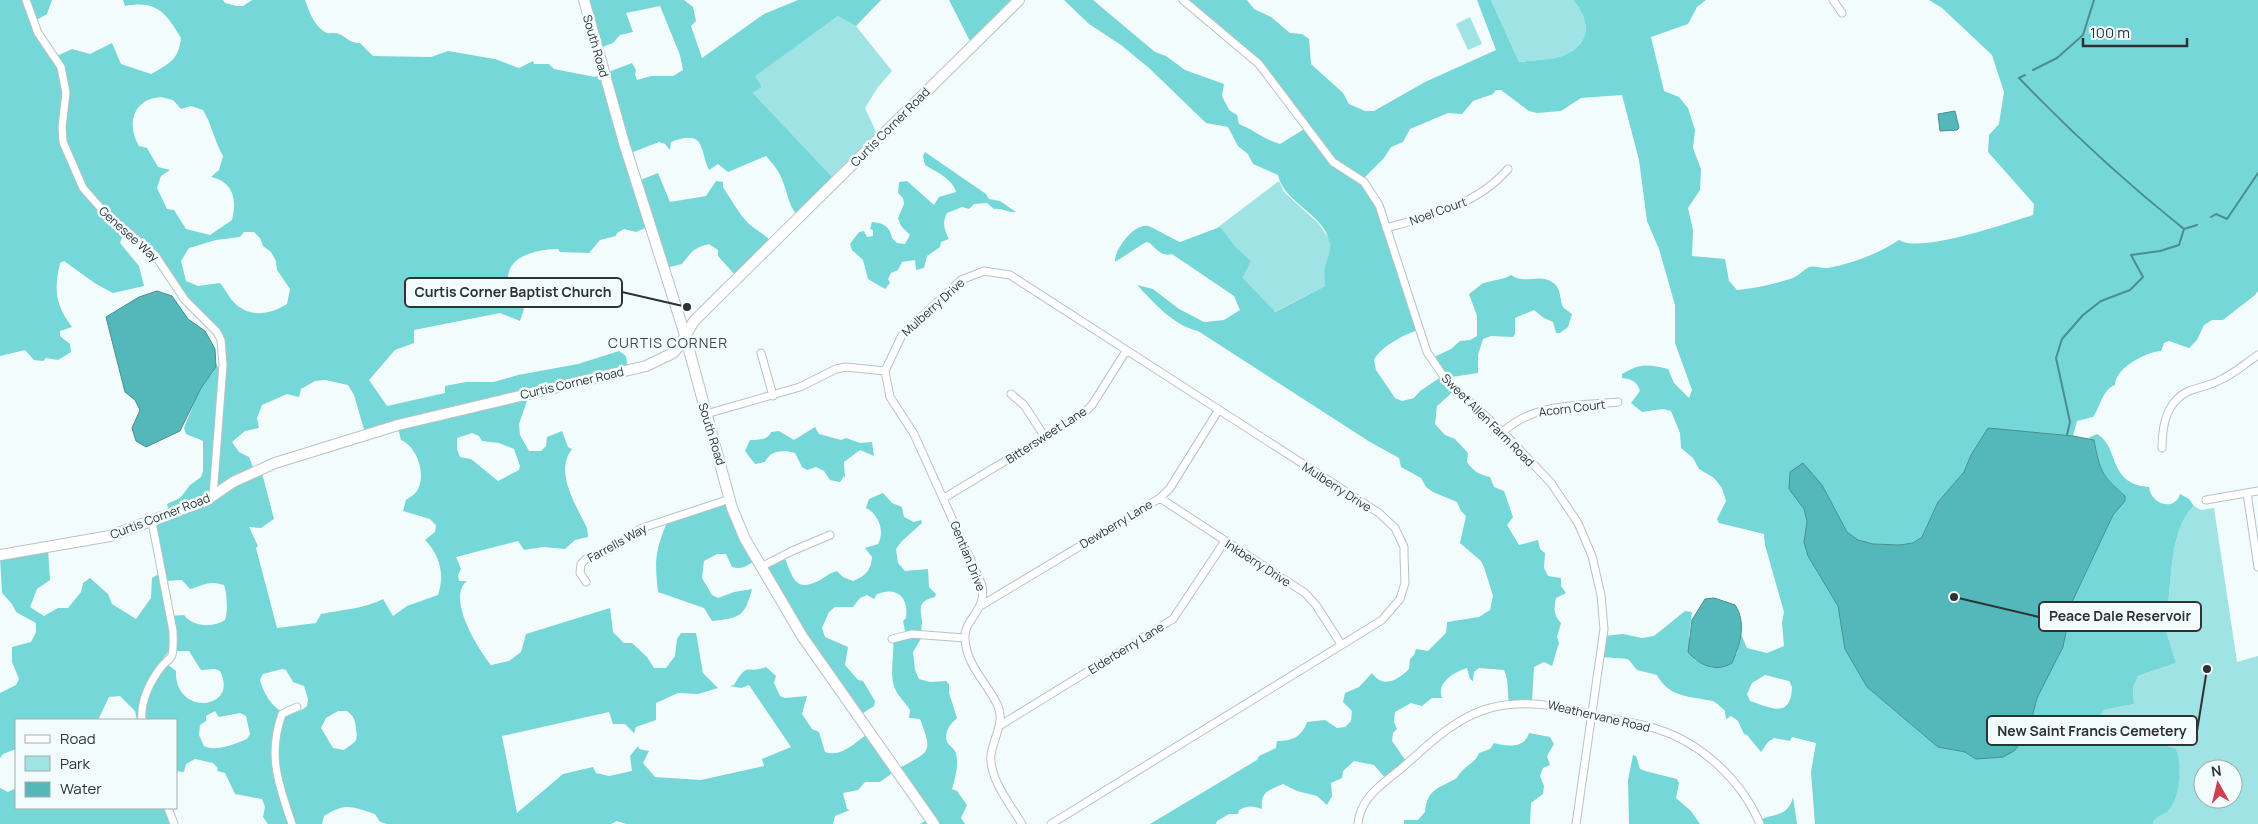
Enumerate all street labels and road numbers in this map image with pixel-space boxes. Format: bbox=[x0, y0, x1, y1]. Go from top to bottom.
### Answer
street label: South Road bbox=[579, 13, 613, 79]
street label: Curtis Corner Road bbox=[847, 84, 933, 170]
street label: Noel Court bbox=[1407, 193, 1469, 229]
street label: Genesee Way bbox=[95, 202, 163, 266]
street label: Mulberry Drive bbox=[898, 274, 968, 340]
street label: Curtis Corner Road bbox=[519, 363, 625, 403]
street label: Sweet Allen Farm Road bbox=[1438, 370, 1538, 470]
street label: Acorn Court bbox=[1538, 395, 1606, 421]
street label: South Road bbox=[694, 401, 730, 467]
street label: Bittersweet Lane bbox=[1002, 402, 1090, 468]
street label: Mulberry Drive bbox=[1299, 458, 1375, 516]
street label: Curtis Corner Road bbox=[108, 489, 212, 543]
street label: Dewberry Lane bbox=[1076, 496, 1156, 552]
street label: Gentian Drive bbox=[946, 518, 990, 594]
street label: Farrells Way bbox=[584, 519, 650, 566]
street label: Inkberry Drive bbox=[1222, 535, 1294, 591]
street label: Elderberry Lane bbox=[1085, 618, 1167, 678]
street label: Weathervane Road bbox=[1546, 696, 1652, 736]

